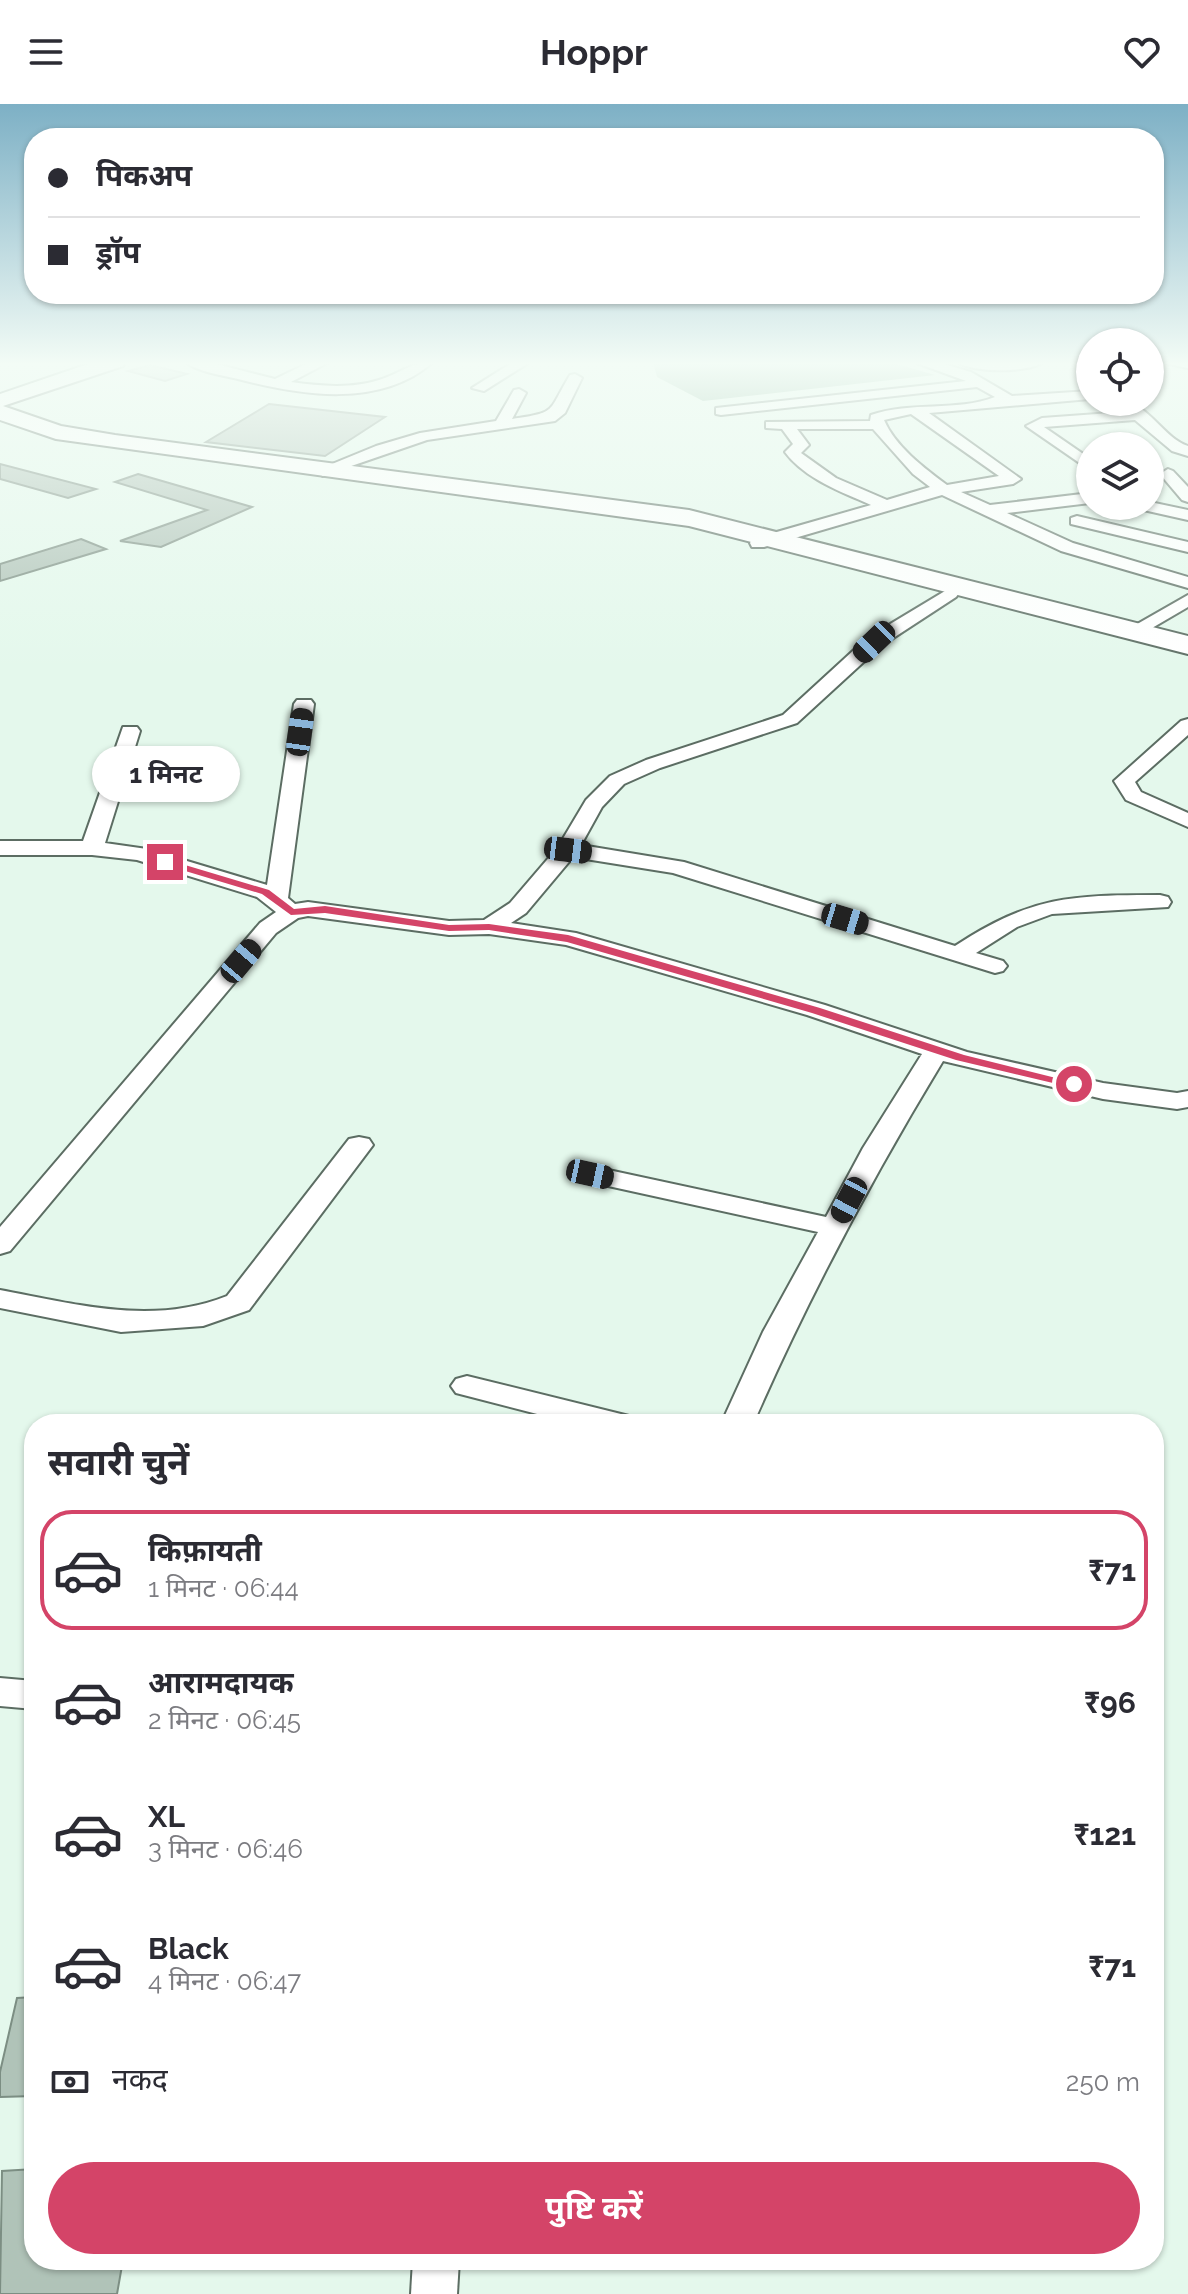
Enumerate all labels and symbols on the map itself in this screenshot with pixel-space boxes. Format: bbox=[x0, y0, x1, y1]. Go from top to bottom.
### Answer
car bbox=[848, 617, 900, 667]
car bbox=[285, 707, 315, 757]
callout: 1 मिनट bbox=[91, 746, 239, 802]
car bbox=[543, 835, 593, 865]
route end bbox=[147, 844, 183, 880]
car bbox=[819, 901, 871, 937]
car bbox=[216, 935, 266, 987]
route start bbox=[1056, 1066, 1092, 1102]
car bbox=[564, 1157, 616, 1191]
car bbox=[827, 1173, 871, 1227]

